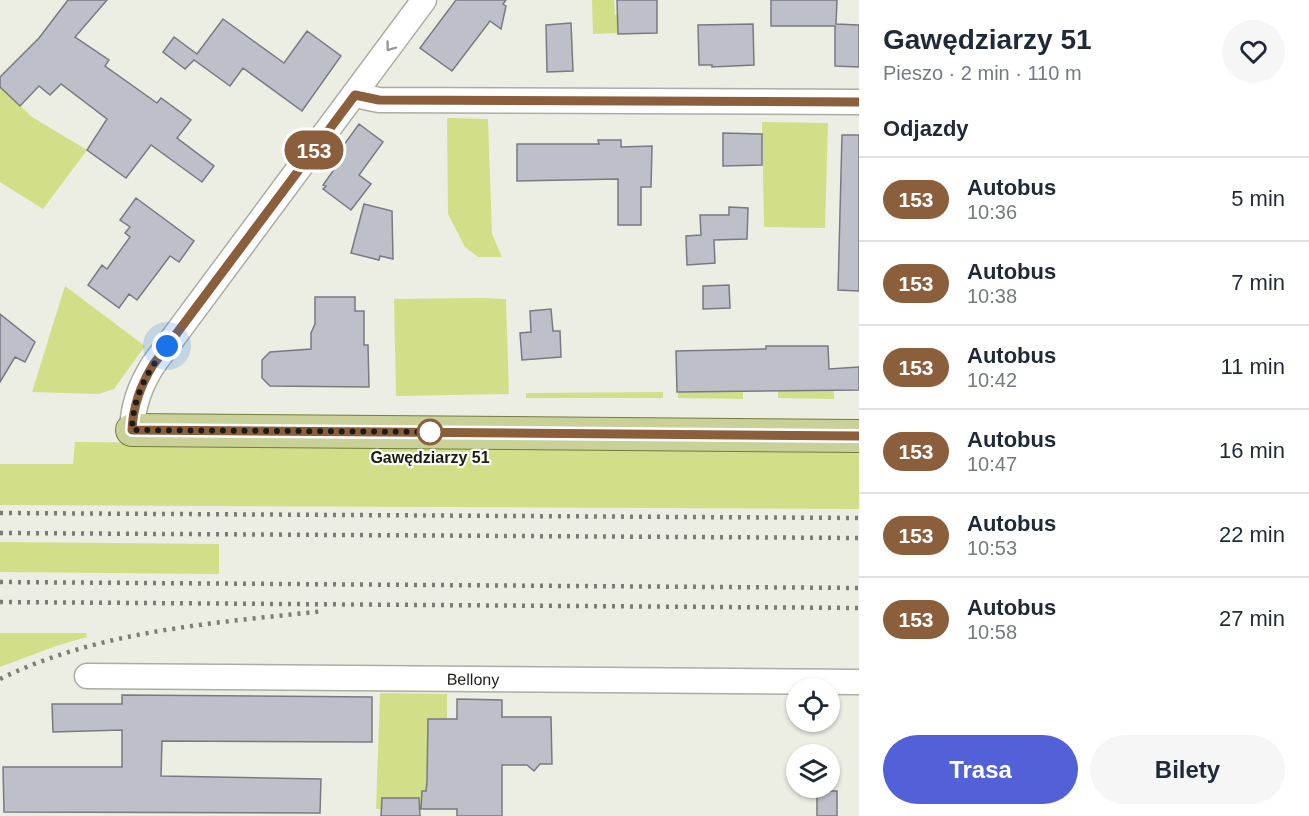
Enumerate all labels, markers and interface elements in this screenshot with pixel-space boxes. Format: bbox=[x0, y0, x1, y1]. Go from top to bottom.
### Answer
button: heart bbox=[1222, 20, 1285, 83]
text: Gawędziarzy 51 bbox=[883, 24, 1092, 55]
one-way arrow bbox=[386, 41, 397, 52]
text: Pieszo · 2 min · 110 m bbox=[883, 62, 1082, 84]
text: Odjazdy bbox=[883, 116, 969, 141]
line badge: 153 bbox=[280, 130, 348, 170]
text: 153 bbox=[296, 139, 332, 162]
text: Autobus bbox=[967, 175, 1056, 200]
text: 5 min bbox=[1231, 186, 1285, 211]
text: 153 bbox=[898, 188, 934, 211]
text: 10:36 bbox=[967, 201, 1017, 223]
text: Autobus bbox=[967, 259, 1056, 284]
text: 7 min bbox=[1231, 270, 1285, 295]
text: 153 bbox=[898, 272, 934, 295]
text: 10:38 bbox=[967, 285, 1017, 307]
your location bbox=[152, 331, 182, 361]
text: Autobus bbox=[967, 343, 1056, 368]
text: 11 min bbox=[1221, 354, 1285, 379]
text: 153 bbox=[898, 356, 934, 379]
text: 10:42 bbox=[967, 369, 1017, 391]
marker: Gawędziarzy 51 bbox=[417, 419, 443, 445]
text: Autobus bbox=[967, 427, 1056, 452]
text: 16 min bbox=[1219, 438, 1285, 463]
text: 153 bbox=[898, 440, 934, 463]
place label: Gawędziarzy 51 bbox=[370, 449, 490, 466]
text: 10:47 bbox=[967, 453, 1017, 475]
text: Autobus bbox=[967, 511, 1056, 536]
text: 22 min bbox=[1219, 522, 1285, 547]
text: 153 bbox=[898, 524, 934, 547]
text: 10:53 bbox=[967, 537, 1017, 559]
text: Autobus bbox=[967, 595, 1056, 620]
text: 27 min bbox=[1219, 606, 1285, 631]
text: 153 bbox=[898, 608, 934, 631]
text: 10:58 bbox=[967, 621, 1017, 643]
street label: Bellony bbox=[447, 671, 499, 688]
map controls bbox=[786, 678, 840, 798]
button: locate bbox=[786, 678, 840, 732]
button: Trasa bbox=[883, 735, 1078, 804]
button: Bilety bbox=[1090, 735, 1285, 804]
button: layers bbox=[786, 744, 840, 798]

